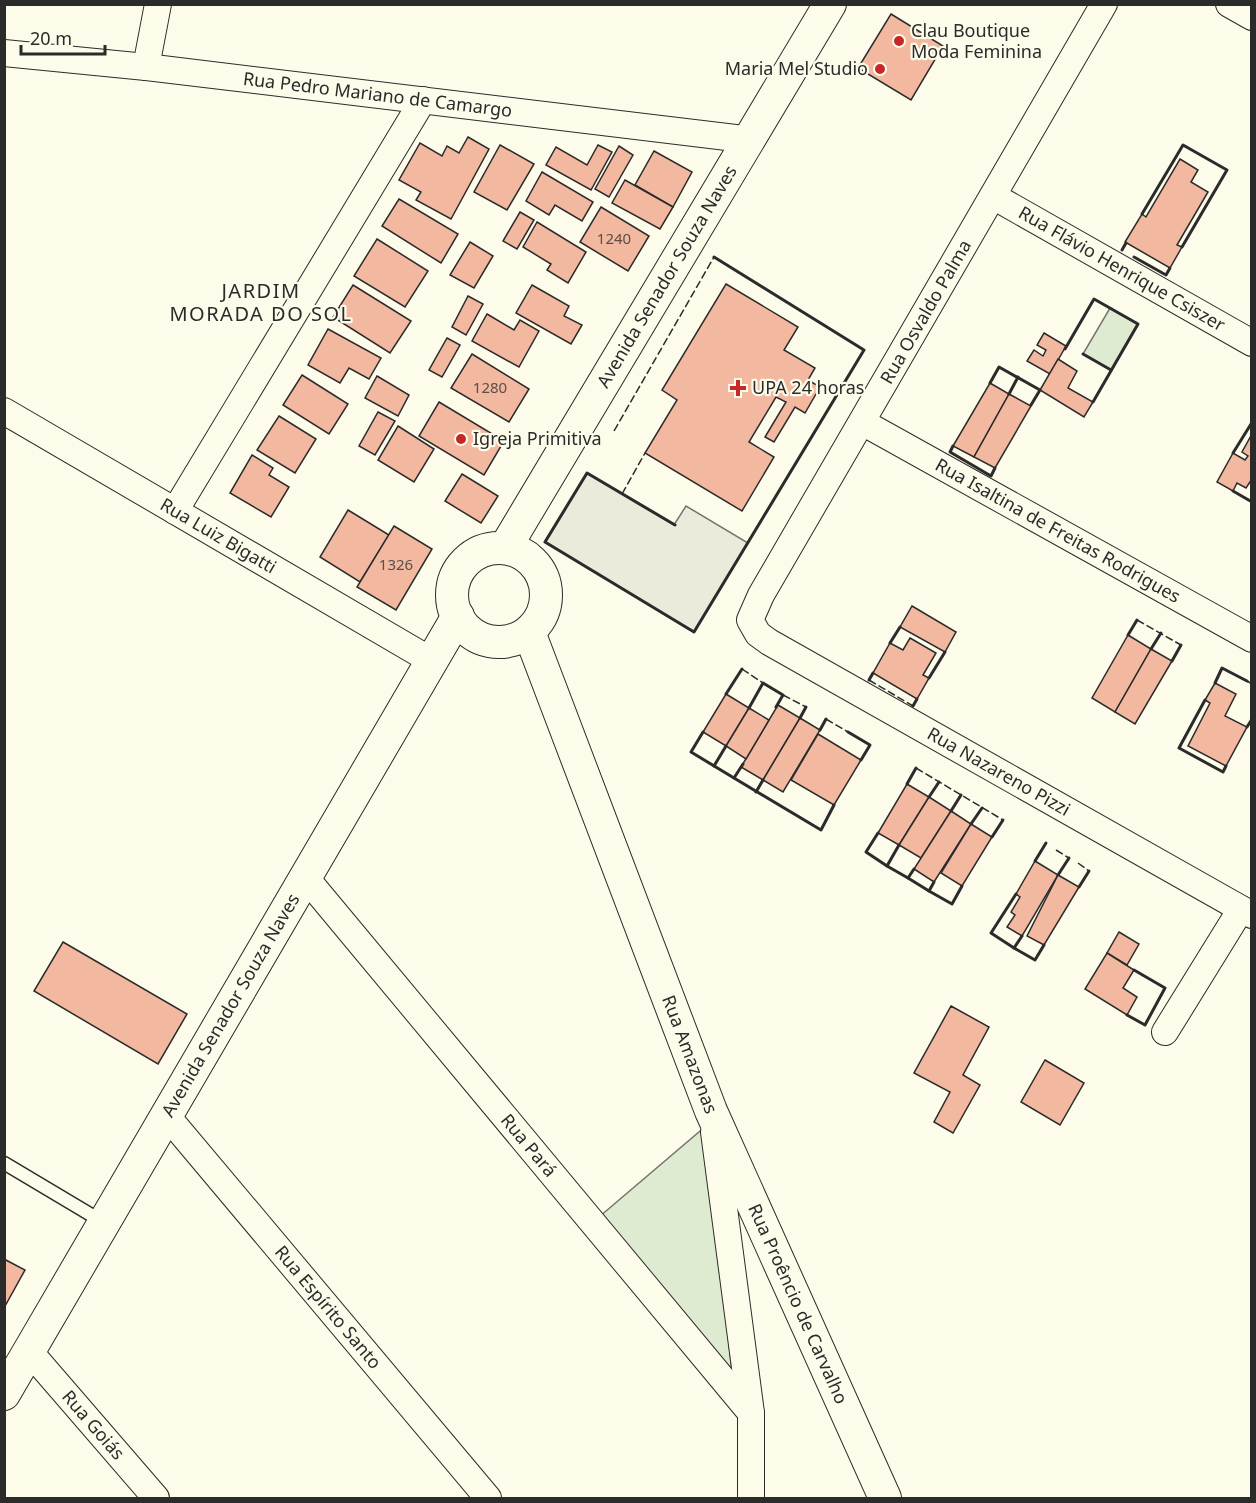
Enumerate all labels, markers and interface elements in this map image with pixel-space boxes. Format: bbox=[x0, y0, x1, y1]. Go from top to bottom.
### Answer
scale bar bbox=[21, 18, 105, 56]
place label: Clau Boutique Moda Feminina bbox=[911, 18, 1042, 63]
text: 20 m bbox=[30, 26, 72, 50]
marker: Clau Boutique Moda Feminina bbox=[892, 34, 906, 48]
place label: Maria Mel Studio bbox=[725, 56, 868, 80]
marker: Maria Mel Studio bbox=[873, 62, 887, 76]
street label: Rua Pedro Mariano de Camargo bbox=[242, 66, 514, 122]
street label: Avenida Senador Souza Naves bbox=[591, 161, 742, 392]
street label: Rua Flávio Henrique Csiszer bbox=[1015, 200, 1230, 337]
house number: 1240 bbox=[597, 228, 631, 248]
street label: Rua Osvaldo Palma bbox=[874, 235, 976, 388]
district label: JARDIM MORADA DO SOL bbox=[169, 277, 353, 327]
place label: UPA 24 horas bbox=[752, 375, 864, 399]
house number: 1280 bbox=[473, 377, 507, 397]
marker: UPA 24 horas bbox=[729, 379, 747, 397]
place label: Igreja Primitiva bbox=[473, 426, 602, 450]
marker: Igreja Primitiva bbox=[454, 432, 468, 446]
street label: Rua Isaltina de Freitas Rodrigues bbox=[931, 452, 1185, 608]
street label: Rua Luiz Bigatti bbox=[156, 492, 281, 579]
house number: 1326 bbox=[379, 554, 413, 574]
street label: Rua Nazareno Pizzi bbox=[923, 721, 1075, 821]
street label: Avenida Senador Souza Naves bbox=[155, 889, 305, 1121]
street label: Rua Amazonas bbox=[657, 992, 724, 1117]
street label: Rua Pará bbox=[496, 1108, 563, 1182]
street label: Rua Proêncio de Carvalho bbox=[743, 1200, 854, 1407]
street label: Rua Espírito Santo bbox=[270, 1240, 387, 1373]
street label: Rua Goiás bbox=[57, 1385, 131, 1464]

